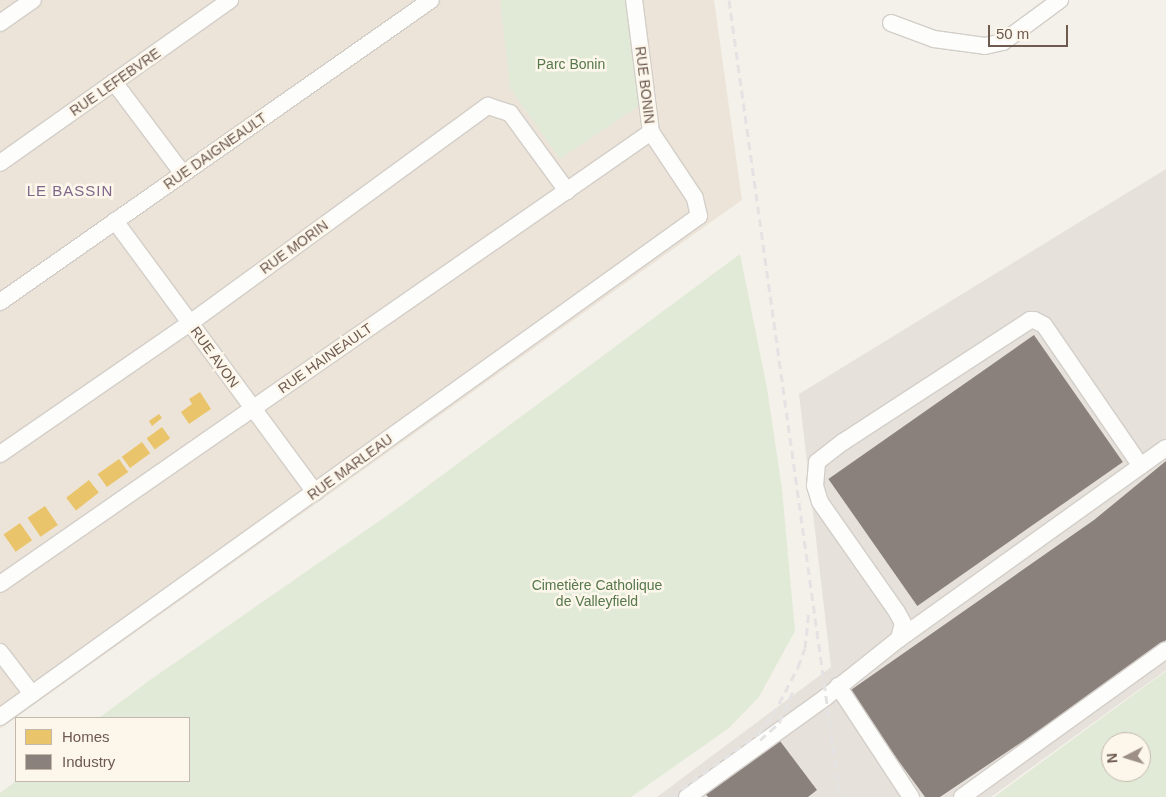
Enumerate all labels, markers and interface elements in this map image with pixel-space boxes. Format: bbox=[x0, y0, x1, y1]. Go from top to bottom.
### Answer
scale bar bbox=[991, 15, 1071, 47]
text: 50 m bbox=[996, 25, 1029, 42]
street label: RUE LEFEBVRE bbox=[67, 45, 163, 119]
street label: RUE BONIN bbox=[632, 45, 658, 125]
park label: Parc Bonin bbox=[537, 56, 605, 72]
street label: RUE DAIGNEAULT bbox=[160, 109, 270, 193]
district label: LE BASSIN bbox=[26, 182, 114, 200]
street label: RUE MORIN bbox=[257, 217, 331, 277]
street label: RUE HAINEAULT bbox=[275, 319, 375, 397]
street label: RUE AVON bbox=[187, 323, 243, 391]
street label: RUE MARLEAU bbox=[304, 430, 396, 504]
park label: Cimetière Catholique de Valleyfield bbox=[532, 577, 662, 610]
legend bbox=[15, 717, 190, 782]
text: Homes bbox=[62, 728, 110, 745]
north arrow bbox=[1101, 732, 1151, 782]
text: N bbox=[1104, 752, 1120, 764]
text: Industry bbox=[62, 753, 115, 770]

